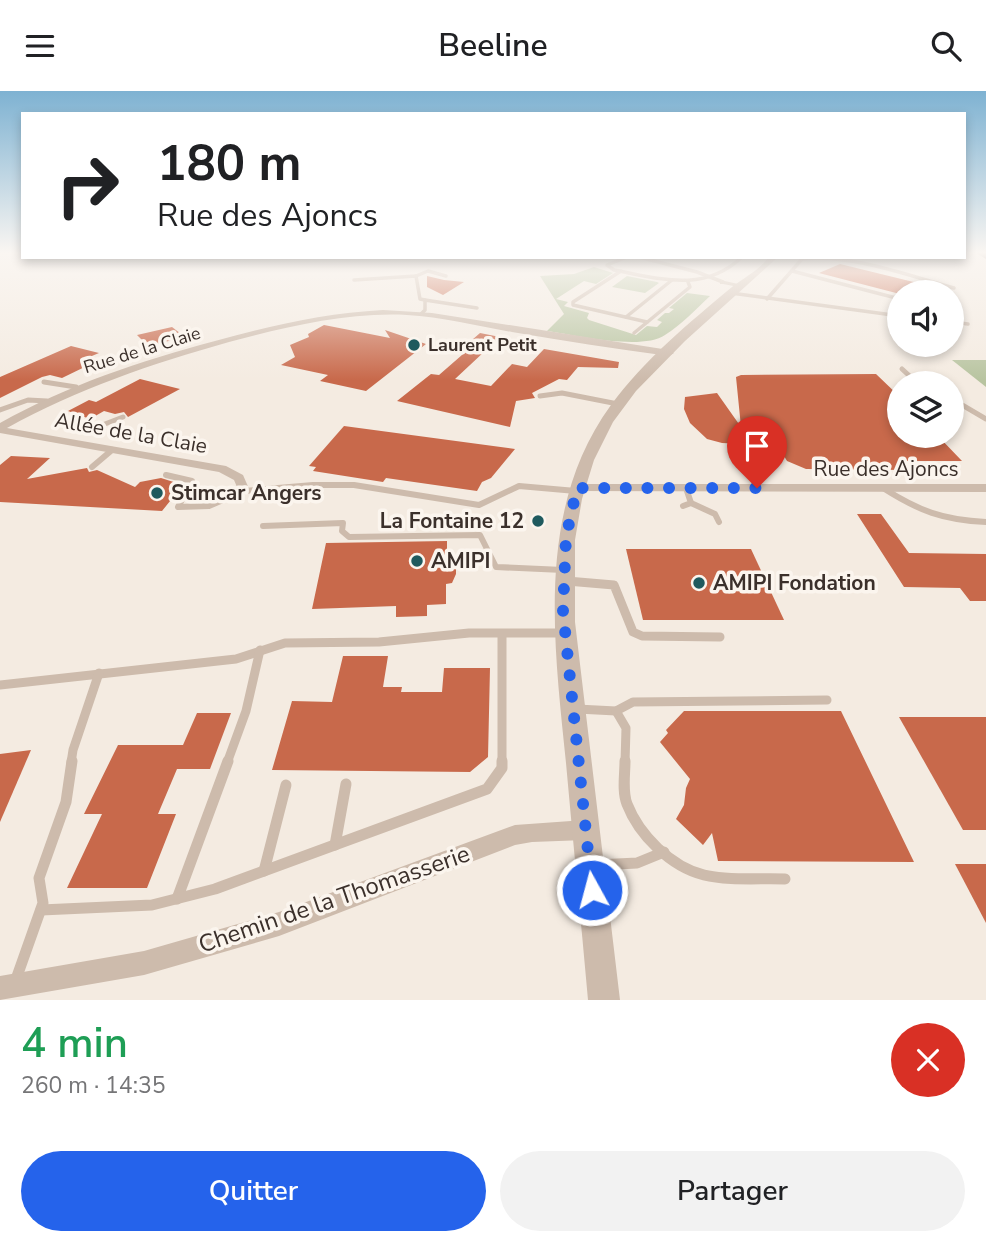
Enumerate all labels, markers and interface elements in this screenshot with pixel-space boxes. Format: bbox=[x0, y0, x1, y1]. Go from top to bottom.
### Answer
text: Beeline bbox=[438, 24, 548, 67]
icon: menu bbox=[21, 27, 59, 65]
icon: search bbox=[927, 27, 965, 65]
text: 180 m bbox=[157, 130, 301, 197]
icon: right bbox=[42, 140, 133, 231]
text: Rue des Ajoncs bbox=[157, 194, 378, 237]
map controls bbox=[887, 280, 964, 448]
button: sound bbox=[887, 280, 964, 357]
street label: Rue de la Claie bbox=[81, 321, 203, 379]
place label: Laurent Petit bbox=[428, 333, 537, 357]
marker: Laurent Petit bbox=[406, 337, 422, 353]
button: layers bbox=[887, 371, 964, 448]
street label: Allée de la Claie bbox=[53, 406, 209, 460]
pin bbox=[727, 416, 787, 488]
icon: arrive bbox=[738, 427, 776, 465]
street label: Rue des Ajoncs bbox=[813, 455, 959, 483]
place label: Stimcar Angers bbox=[171, 479, 322, 507]
marker: Stimcar Angers bbox=[149, 485, 165, 501]
place label: La Fontaine 12 bbox=[380, 507, 524, 535]
marker: La Fontaine 12 bbox=[530, 513, 546, 529]
place label: AMIPI bbox=[431, 547, 490, 575]
marker: AMIPI bbox=[409, 553, 425, 569]
place label: AMIPI Fondation bbox=[713, 569, 876, 597]
marker: AMIPI Fondation bbox=[691, 575, 707, 591]
street label: Chemin de la Thomasserie bbox=[194, 838, 474, 960]
position arrow bbox=[555, 853, 629, 927]
text: 4 min bbox=[21, 1015, 128, 1072]
button: close bbox=[891, 1023, 965, 1097]
text: 260 m · 14:35 bbox=[21, 1070, 166, 1101]
button: Quitter bbox=[21, 1151, 486, 1231]
button: Partager bbox=[500, 1151, 965, 1231]

